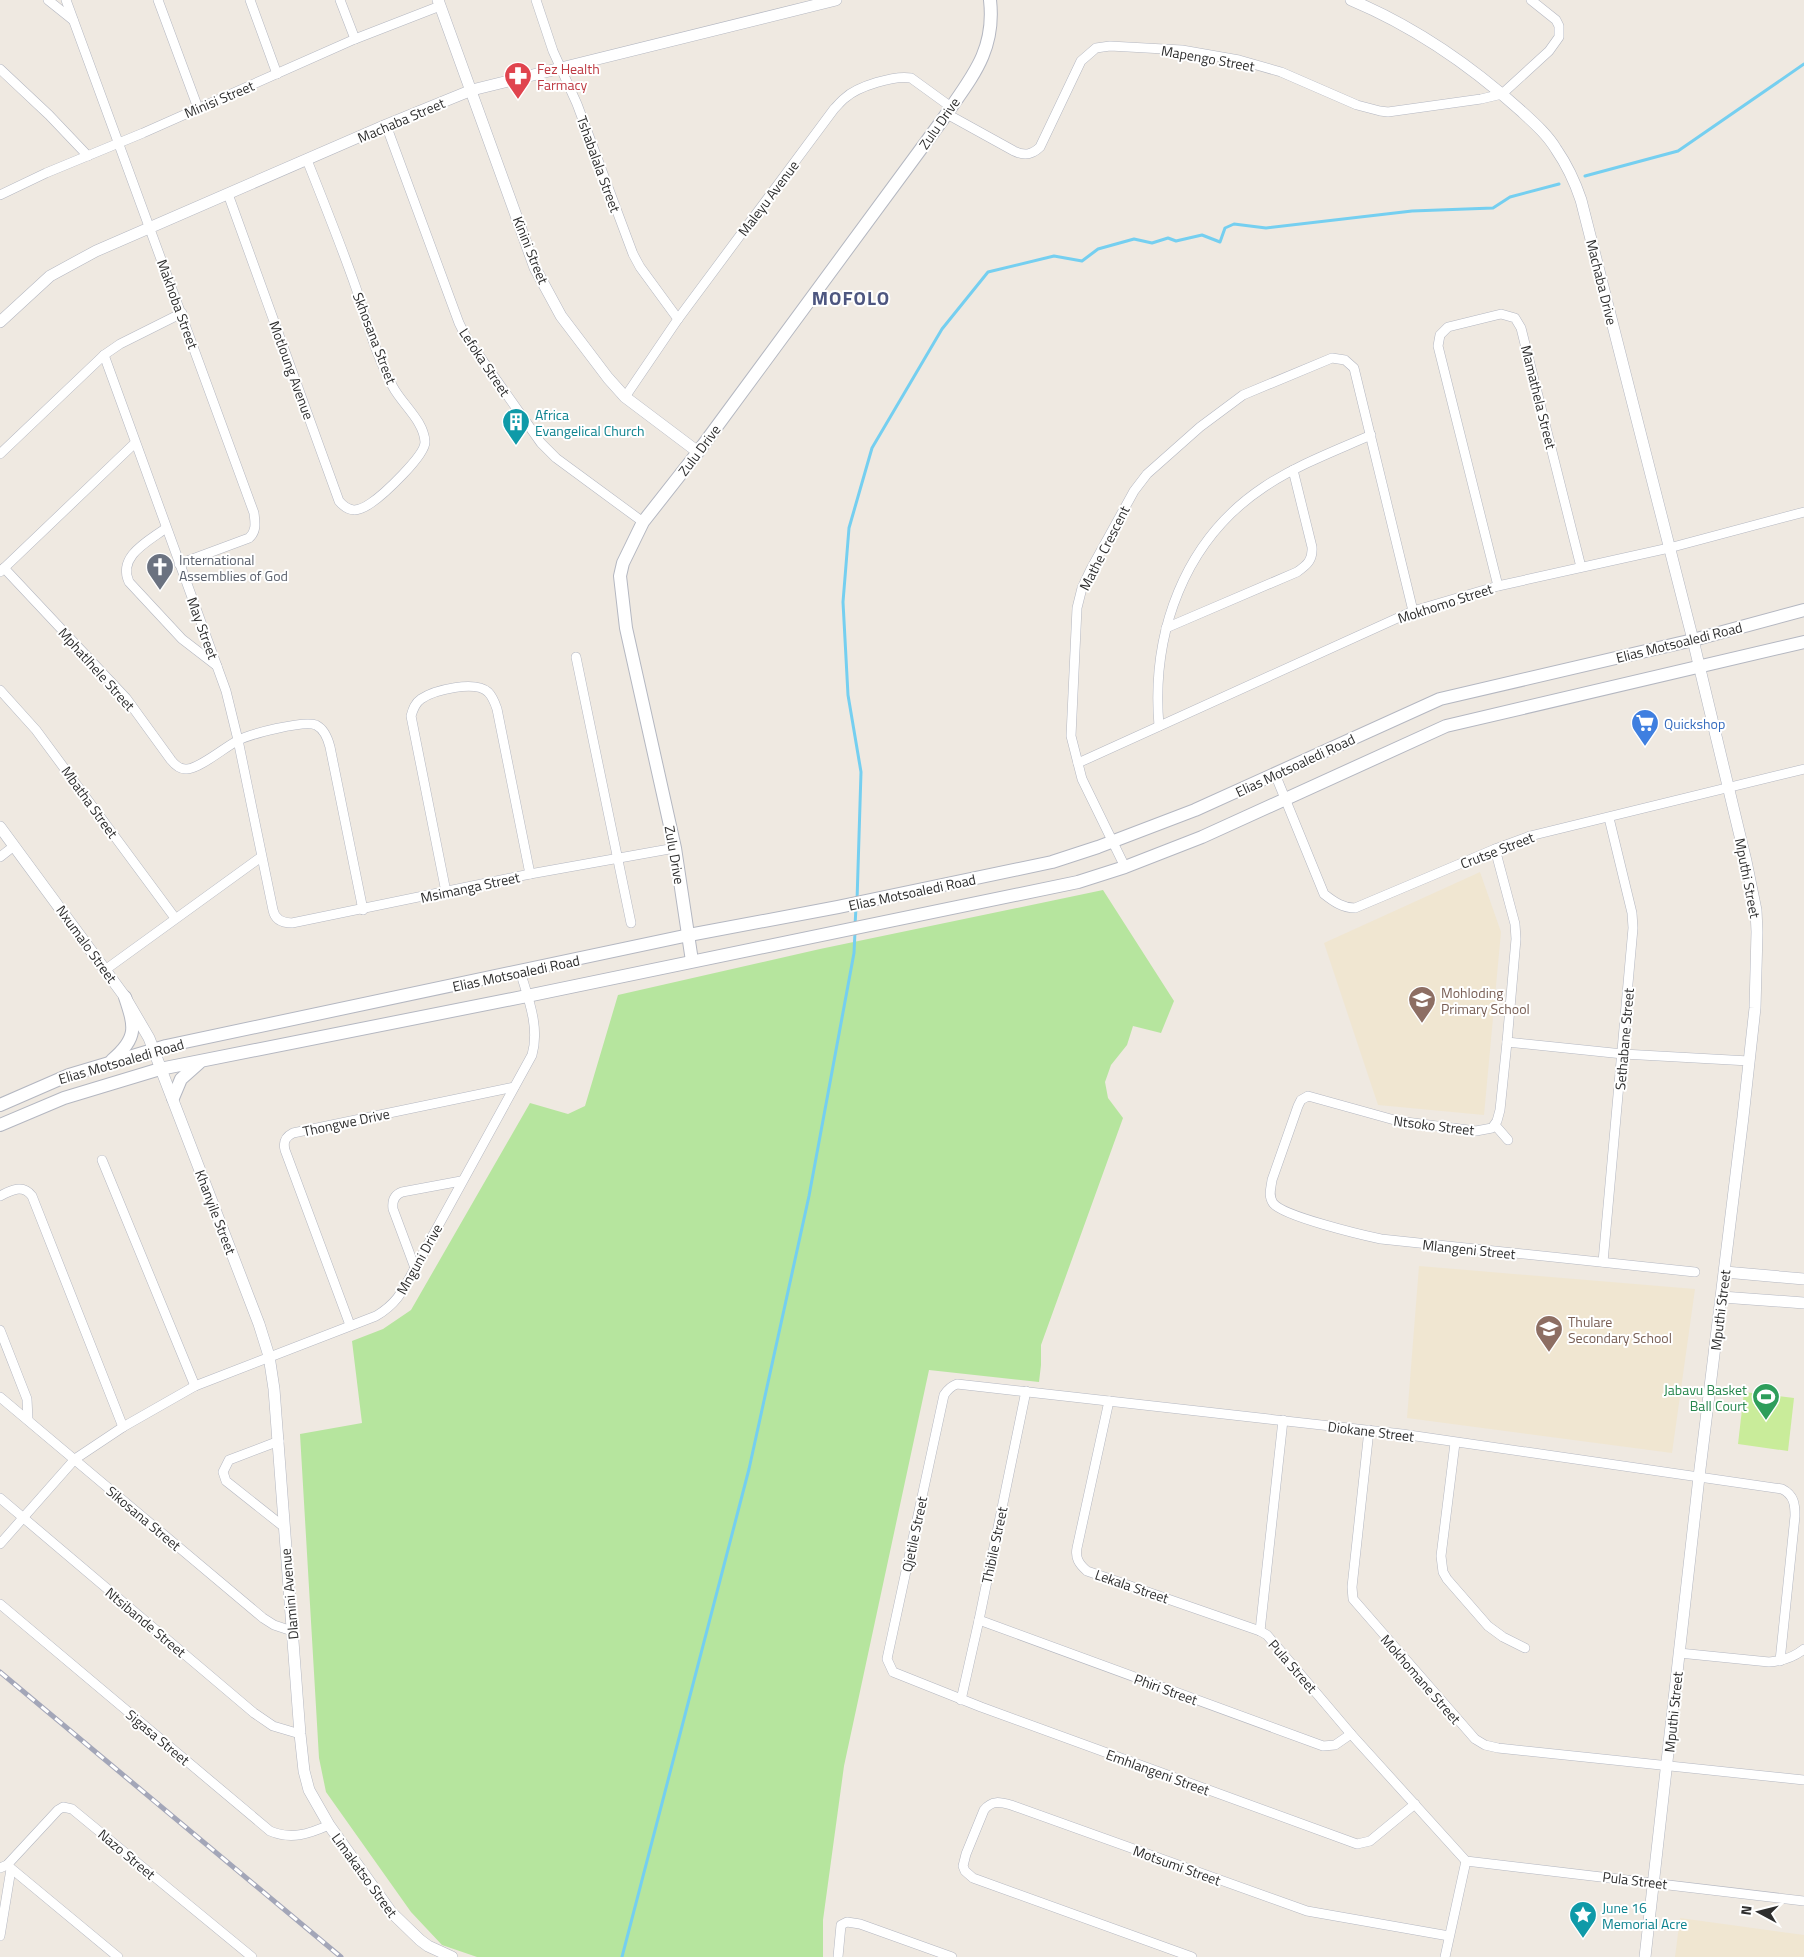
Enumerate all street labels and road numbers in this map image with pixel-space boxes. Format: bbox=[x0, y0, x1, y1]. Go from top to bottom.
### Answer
street label: Mapengo Street bbox=[1160, 39, 1256, 77]
street label: Minisi Street bbox=[181, 75, 257, 123]
street label: Machaba Street bbox=[354, 92, 448, 148]
street label: Zulu Drive bbox=[913, 93, 965, 153]
street label: Tshabalala Street bbox=[572, 113, 626, 215]
street label: Maleyu Avenue bbox=[733, 156, 803, 240]
street label: Kinini Street bbox=[508, 213, 554, 287]
street label: Machaba Drive bbox=[1581, 237, 1623, 327]
street label: Makhoba Street bbox=[152, 256, 204, 352]
street label: Skhosana Street bbox=[348, 289, 402, 387]
street label: Motloung Avenue bbox=[264, 318, 320, 422]
street label: Lefoka Street bbox=[454, 324, 516, 400]
street label: Mamathela Street bbox=[1516, 343, 1562, 451]
street label: Zulu Drive bbox=[673, 420, 725, 480]
street label: Mathe Crescent bbox=[1074, 502, 1134, 594]
street label: Mokhomo Street bbox=[1395, 578, 1495, 628]
street label: May Street bbox=[182, 594, 224, 662]
street label: Elias Motsoaledi Road bbox=[1614, 616, 1744, 668]
street label: Mphatlhele Street bbox=[54, 623, 140, 715]
street label: Elias Motsoaledi Road bbox=[1232, 728, 1358, 802]
street label: Mbatha Street bbox=[57, 762, 123, 843]
street label: Zulu Drive bbox=[660, 824, 690, 886]
street label: Crutse Street bbox=[1457, 826, 1537, 874]
street label: Mputhi Street bbox=[1730, 836, 1766, 920]
street label: Msimanga Street bbox=[418, 866, 522, 908]
street label: Elias Motsoaledi Road bbox=[846, 868, 978, 916]
street label: Nxumalo Street bbox=[52, 901, 123, 987]
street label: Elias Motsoaledi Road bbox=[450, 949, 582, 997]
street label: Sethabane Street bbox=[1609, 987, 1639, 1091]
street label: Elias Motsoaledi Road bbox=[56, 1033, 186, 1089]
street label: Thongwe Drive bbox=[301, 1103, 391, 1141]
street label: Ntsoko Street bbox=[1392, 1110, 1476, 1140]
street label: Khanyile Street bbox=[190, 1167, 242, 1257]
street label: Mnguni Drive bbox=[391, 1220, 447, 1298]
street label: Mlangeni Street bbox=[1421, 1234, 1517, 1264]
street label: Mputhi Street bbox=[1705, 1268, 1735, 1352]
street label: Diokane Street bbox=[1327, 1415, 1415, 1447]
street label: Sikosana Street bbox=[102, 1480, 186, 1556]
street label: Qjetile Street bbox=[896, 1494, 932, 1574]
street label: Thibile Street bbox=[976, 1505, 1012, 1585]
street label: Dlamini Avenue bbox=[275, 1548, 303, 1640]
street label: Lekala Street bbox=[1092, 1564, 1172, 1608]
street label: Ntsibande Street bbox=[101, 1582, 191, 1662]
street label: Mokhomane Street bbox=[1376, 1629, 1466, 1729]
street label: Pula Street bbox=[1264, 1635, 1322, 1698]
street label: Phiri Street bbox=[1131, 1668, 1201, 1710]
street label: Mputhi Street bbox=[1658, 1670, 1688, 1754]
street label: Sigasa Street bbox=[122, 1704, 195, 1770]
street label: Emhlangeni Street bbox=[1103, 1744, 1213, 1800]
street label: Nazo Street bbox=[94, 1824, 160, 1884]
street label: Limakatso Street bbox=[327, 1828, 403, 1922]
street label: Motsumi Street bbox=[1130, 1839, 1224, 1891]
street label: Pula Street bbox=[1601, 1866, 1669, 1894]

